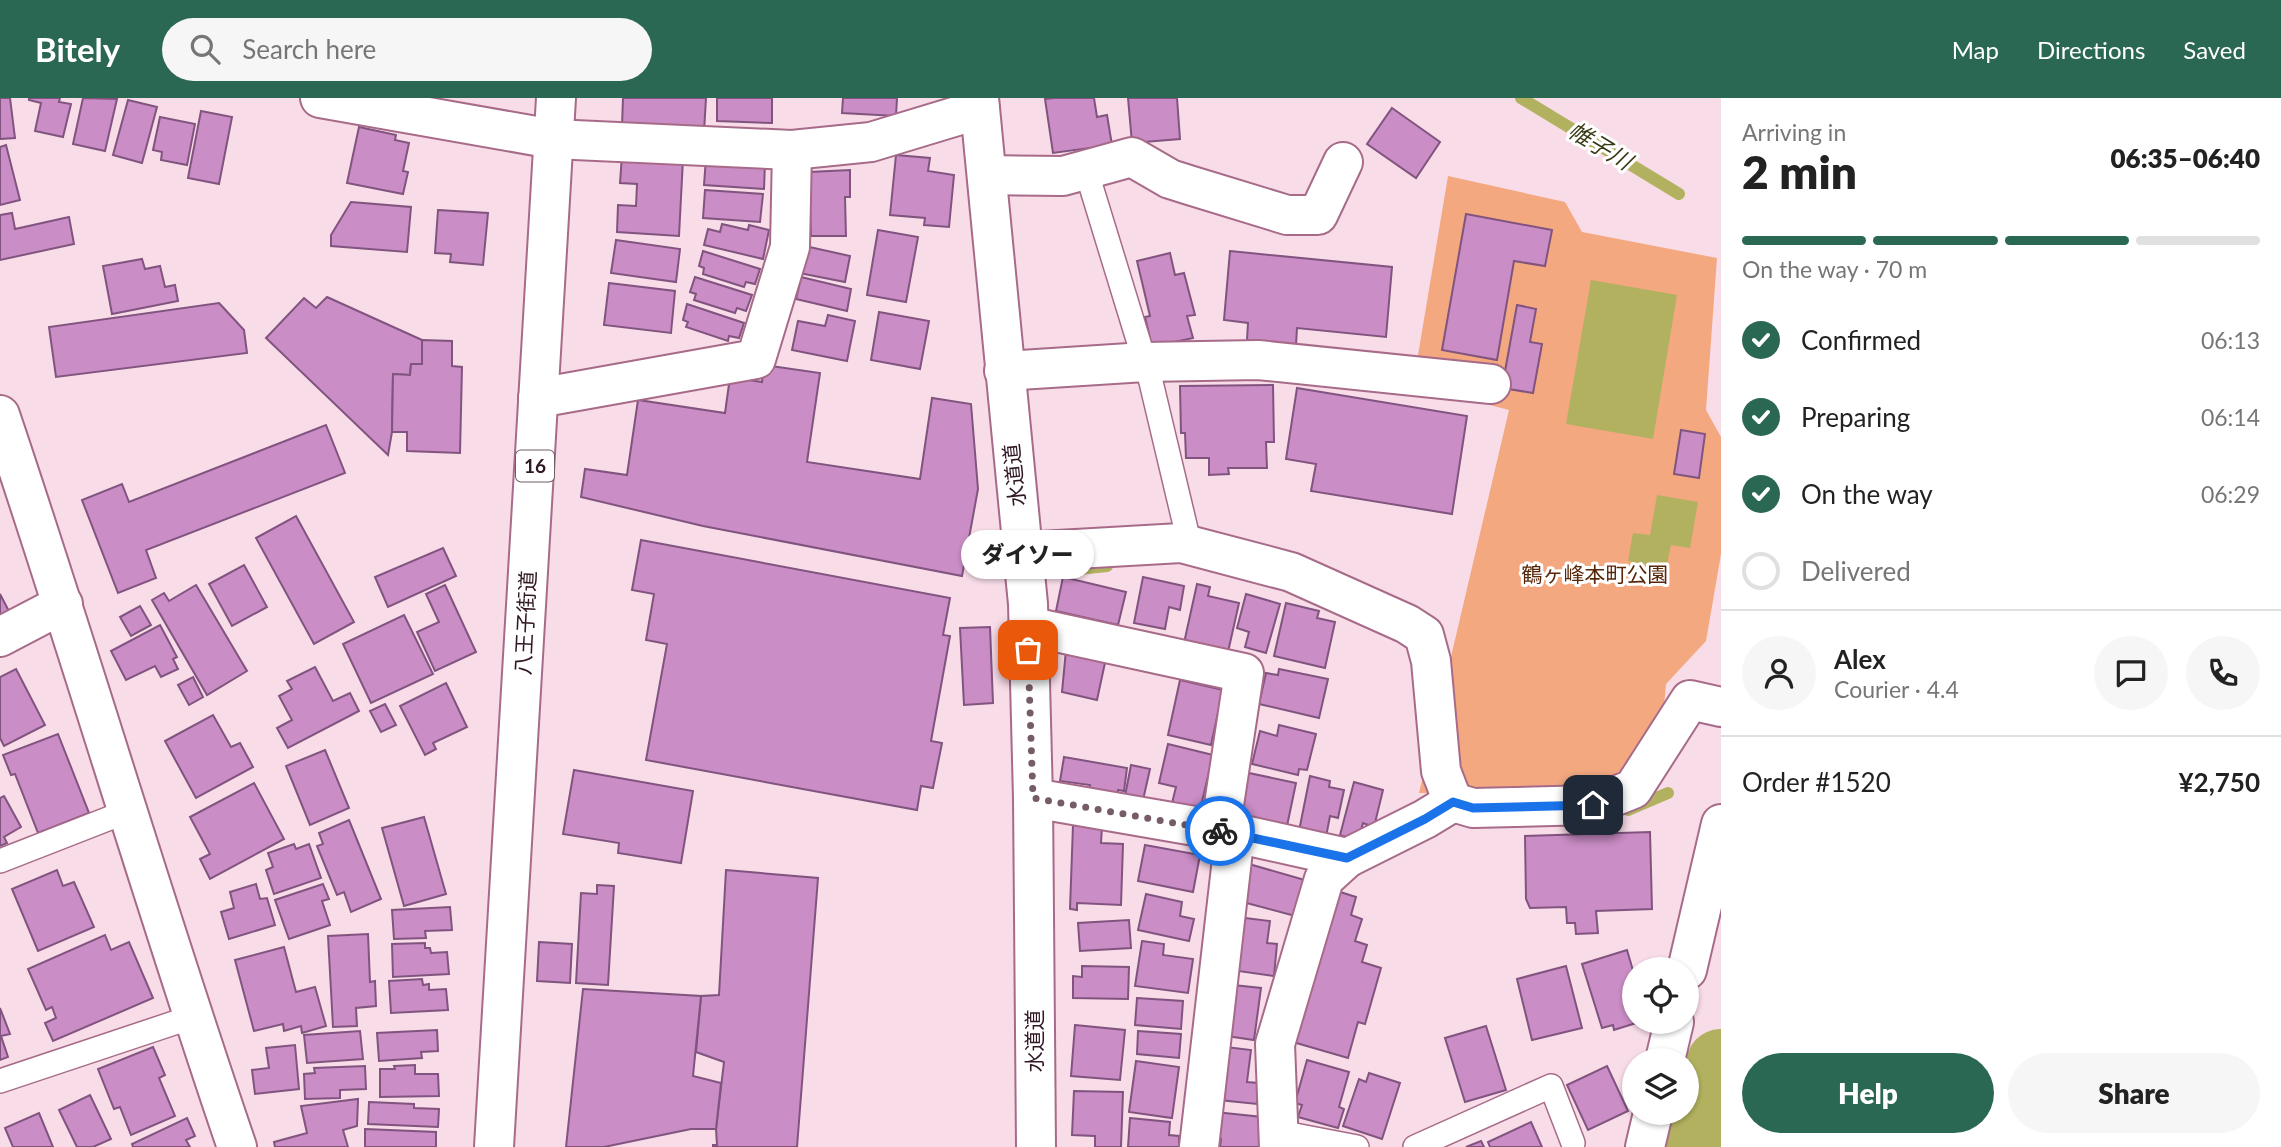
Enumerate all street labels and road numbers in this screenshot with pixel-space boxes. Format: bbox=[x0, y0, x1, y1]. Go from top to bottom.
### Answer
street label: 水道道 bbox=[998, 443, 1029, 508]
road number: 16 bbox=[516, 450, 554, 482]
street label: 八王子街道 bbox=[509, 570, 540, 676]
street label: 水道道 bbox=[1021, 1010, 1046, 1073]

